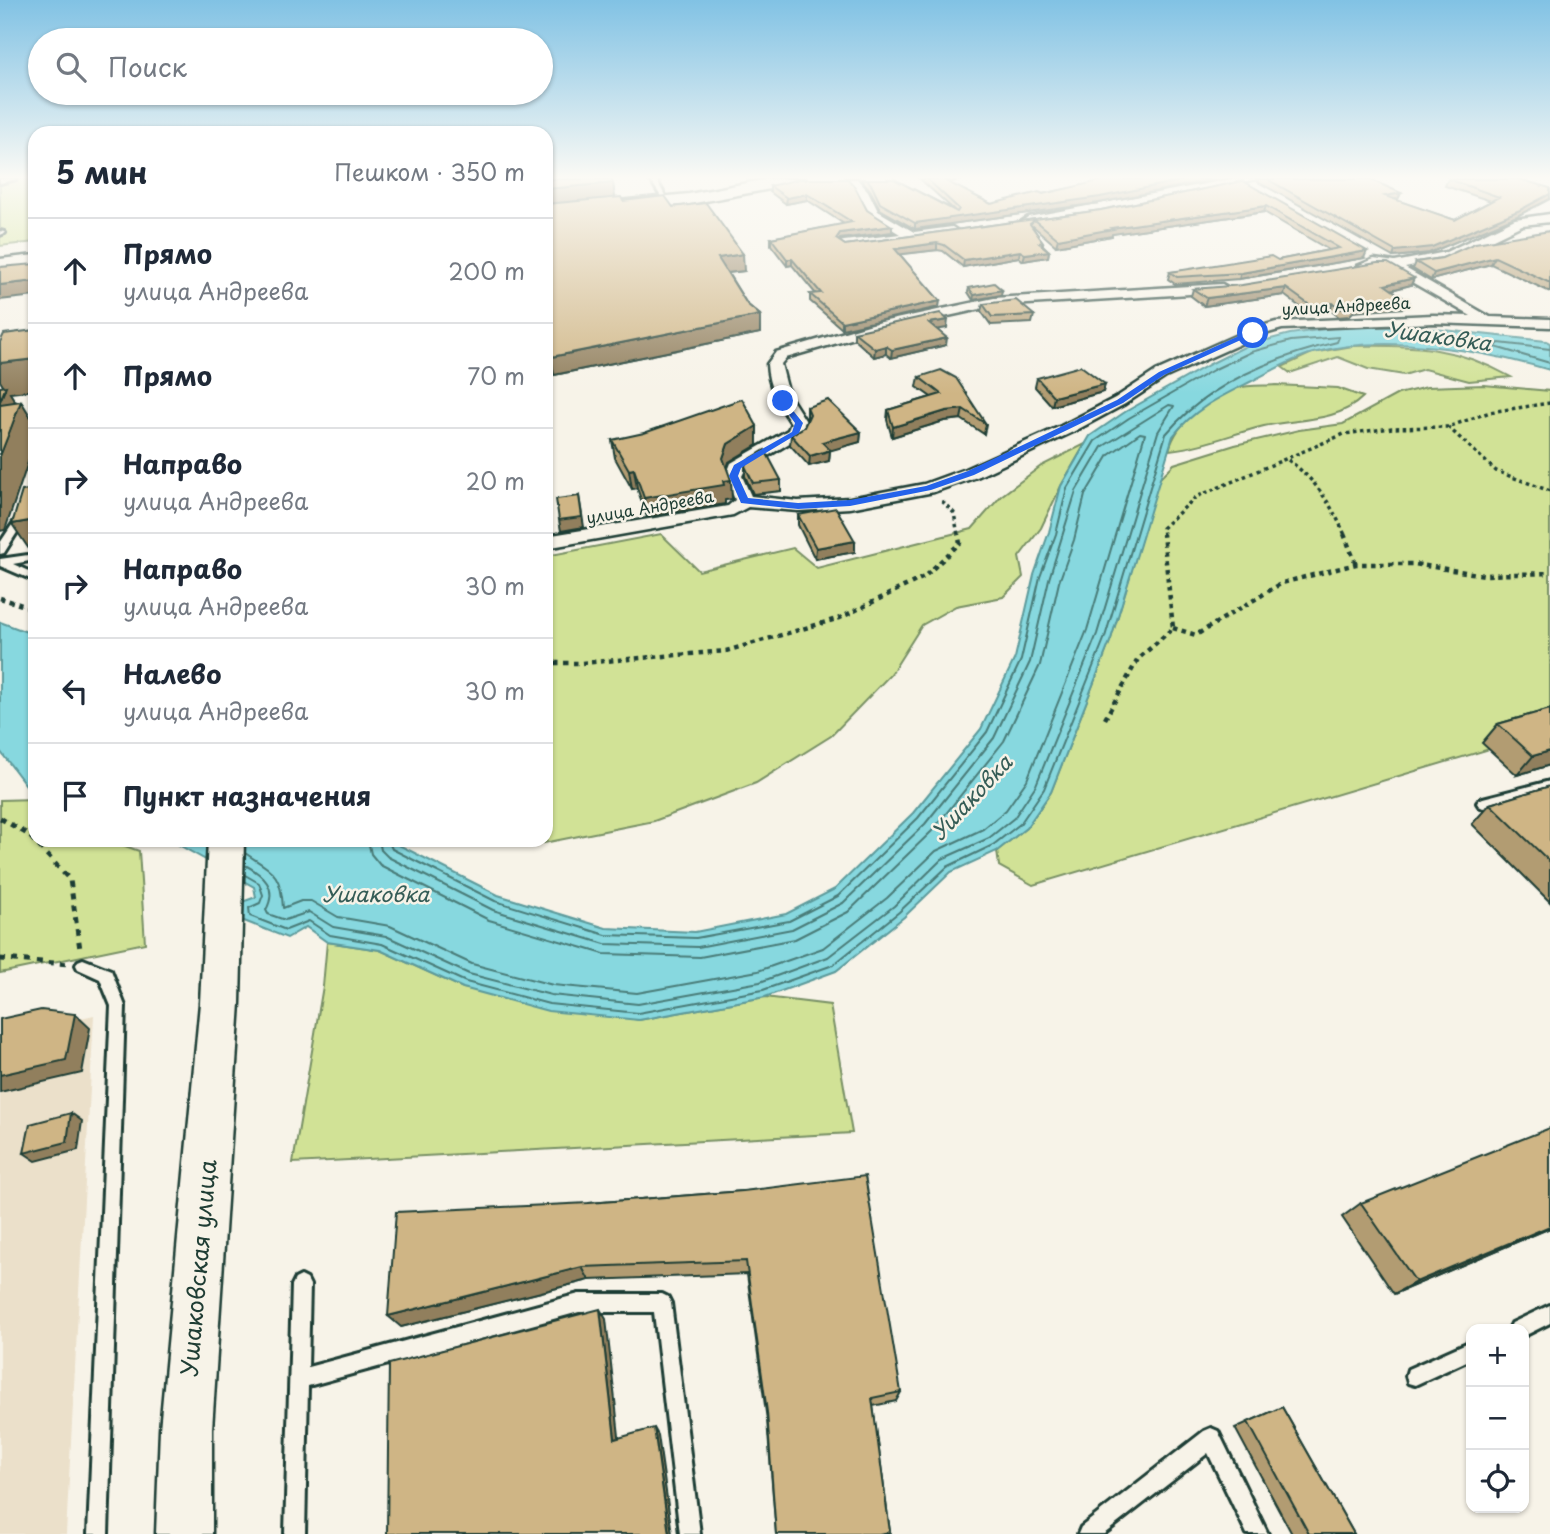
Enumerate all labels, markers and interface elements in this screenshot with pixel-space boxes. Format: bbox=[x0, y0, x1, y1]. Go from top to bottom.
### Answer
search box bbox=[28, 28, 553, 105]
text: Поиск bbox=[108, 47, 187, 86]
icon: search bbox=[52, 48, 90, 86]
text: 5 мин bbox=[56, 149, 148, 194]
text: Пешком · 350 m bbox=[334, 154, 525, 189]
text: Прямо bbox=[123, 234, 212, 273]
icon: ahead bbox=[56, 252, 94, 290]
text: 200 m bbox=[448, 253, 525, 288]
text: улица Андреева bbox=[123, 273, 308, 308]
street label: улица Андреева bbox=[1281, 290, 1411, 320]
water label: Ушаковка bbox=[1383, 312, 1494, 358]
route start bbox=[1237, 317, 1268, 348]
text: Прямо bbox=[123, 356, 212, 395]
icon: ahead bbox=[56, 357, 94, 395]
text: 70 m bbox=[467, 358, 525, 393]
route end bbox=[767, 385, 798, 416]
text: Направо bbox=[123, 444, 242, 483]
icon: right bbox=[56, 462, 94, 500]
text: 20 m bbox=[466, 463, 525, 498]
text: улица Андреева bbox=[123, 483, 308, 518]
street label: улица Андреева bbox=[584, 483, 715, 529]
text: Направо bbox=[123, 549, 242, 588]
icon: right bbox=[56, 567, 94, 605]
text: 30 m bbox=[464, 568, 525, 603]
text: улица Андреева bbox=[123, 588, 308, 623]
text: Налево bbox=[123, 654, 221, 693]
icon: left bbox=[56, 672, 94, 710]
text: 30 m bbox=[464, 673, 525, 708]
text: улица Андреева bbox=[123, 693, 308, 728]
water label: Ушаковка bbox=[922, 746, 1019, 847]
text: Пункт назначения bbox=[123, 776, 371, 815]
icon: arrive bbox=[56, 777, 94, 815]
water label: Ушаковка bbox=[323, 877, 430, 909]
street label: Ушаковская улица bbox=[171, 1157, 224, 1378]
map controls bbox=[1466, 1324, 1529, 1513]
button: + bbox=[1466, 1324, 1529, 1387]
button: − bbox=[1466, 1387, 1529, 1450]
button: locate bbox=[1466, 1450, 1529, 1513]

